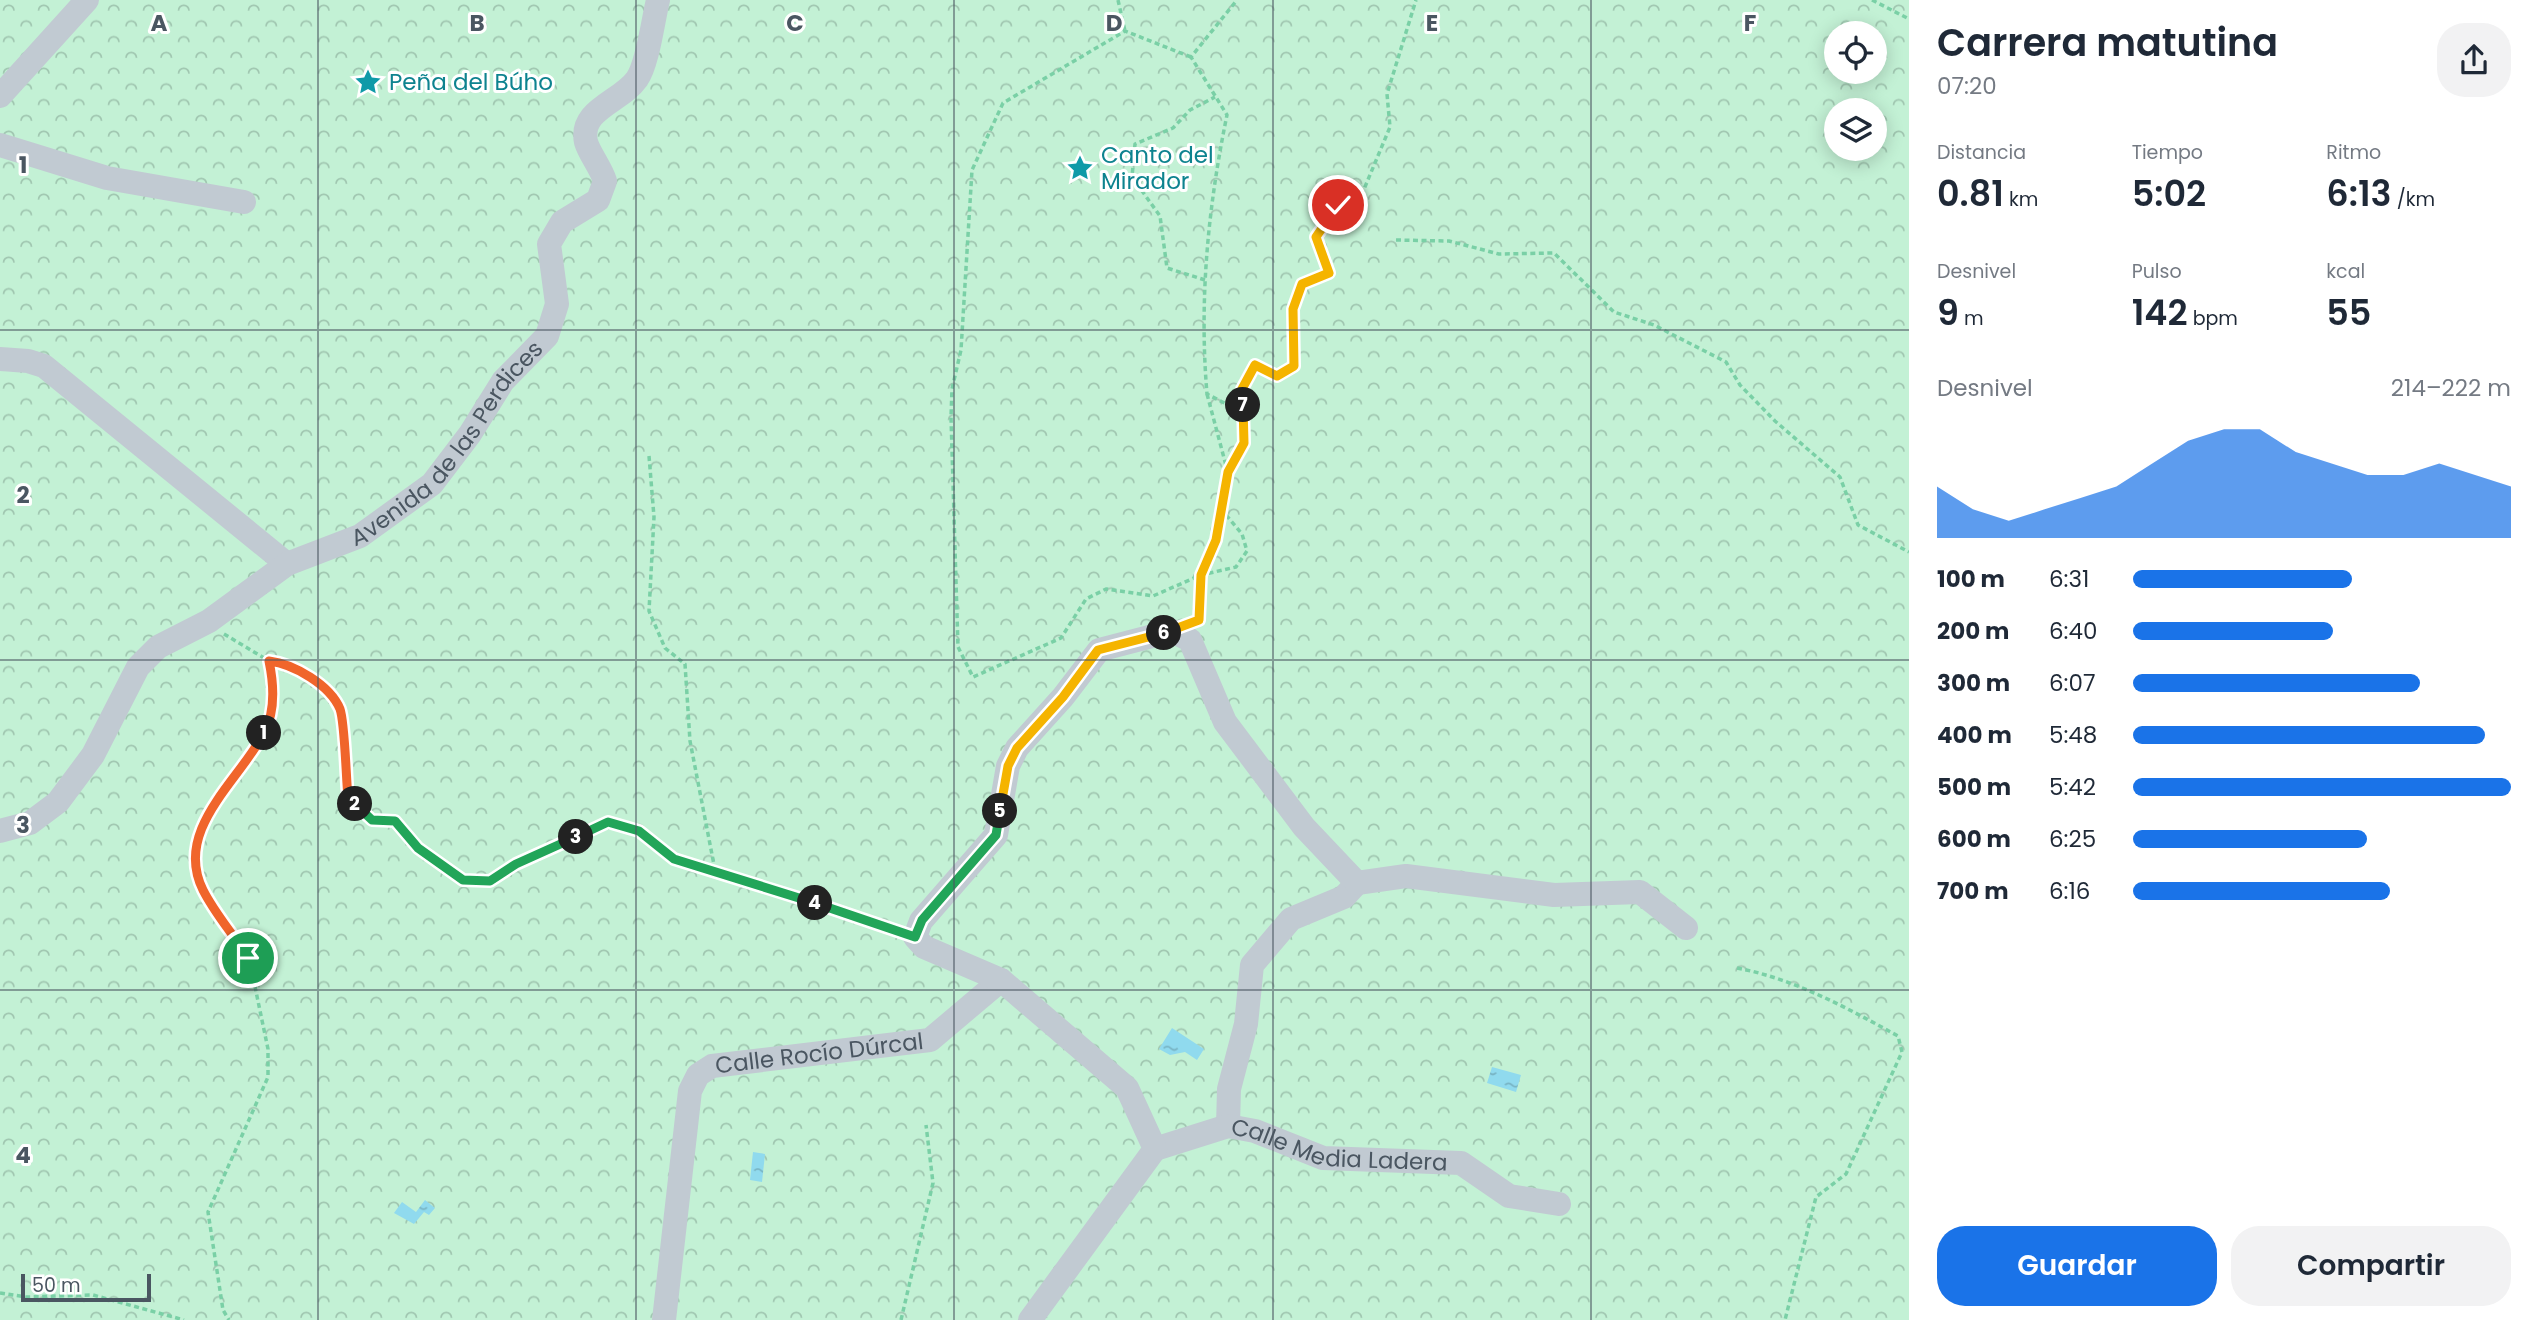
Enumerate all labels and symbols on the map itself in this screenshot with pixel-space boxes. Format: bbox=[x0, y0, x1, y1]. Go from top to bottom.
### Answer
text: A bbox=[151, 7, 168, 39]
text: B bbox=[469, 7, 485, 39]
text: C bbox=[786, 7, 804, 39]
text: D bbox=[1106, 7, 1122, 39]
text: E bbox=[1426, 7, 1438, 39]
text: F bbox=[1744, 7, 1756, 39]
place label: Peña del Búho bbox=[389, 66, 553, 98]
place icon: Peña del Búho bbox=[353, 67, 383, 97]
place label: Canto del Mirador bbox=[1101, 139, 1214, 197]
text: 1 bbox=[19, 149, 27, 181]
place icon: Canto del Mirador bbox=[1065, 153, 1095, 183]
pin bbox=[1308, 175, 1368, 235]
street label: Avenida de las Perdices bbox=[346, 333, 550, 554]
pin: 7 bbox=[1226, 388, 1260, 422]
text: 2 bbox=[16, 479, 30, 511]
pin: 6 bbox=[1146, 616, 1182, 650]
pin: 1 bbox=[246, 716, 282, 750]
pin: 2 bbox=[338, 786, 372, 822]
pin: 5 bbox=[982, 794, 1018, 828]
text: 3 bbox=[16, 809, 30, 841]
pin: 3 bbox=[558, 820, 594, 854]
pin: 4 bbox=[798, 886, 832, 920]
pin bbox=[218, 928, 278, 988]
street label: Calle Rocío Dúrcal bbox=[714, 1025, 925, 1081]
street label: Calle Media Ladera bbox=[1229, 1111, 1448, 1179]
text: 4 bbox=[15, 1139, 31, 1171]
scale bar bbox=[21, 1271, 150, 1303]

